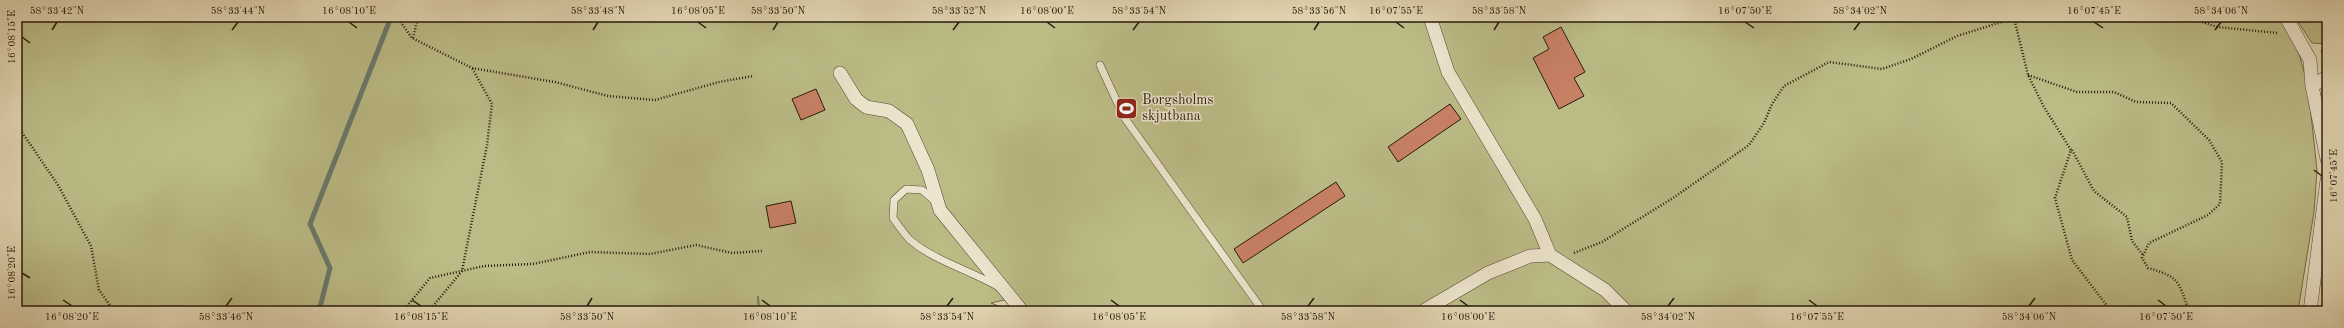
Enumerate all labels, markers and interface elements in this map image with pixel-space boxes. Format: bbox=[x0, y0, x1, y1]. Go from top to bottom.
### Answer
text: 58°33'42"N bbox=[30, 6, 85, 16]
text: 58°33'44"N bbox=[211, 6, 266, 16]
text: 16°08'10"E bbox=[322, 6, 376, 16]
text: 58°33'48"N bbox=[571, 6, 626, 16]
text: 16°08'05"E bbox=[671, 6, 725, 16]
text: 58°33'50"N bbox=[751, 6, 806, 16]
text: 58°33'52"N bbox=[932, 6, 987, 16]
text: 16°08'00"E bbox=[1020, 6, 1074, 16]
text: 58°33'54"N bbox=[1112, 6, 1167, 16]
text: 58°33'56"N bbox=[1292, 6, 1347, 16]
text: 16°07'55"E bbox=[1369, 6, 1423, 16]
text: 58°33'58"N bbox=[1472, 6, 1527, 16]
text: 16°07'50"E bbox=[1718, 6, 1772, 16]
text: 58°34'02"N bbox=[1833, 6, 1888, 16]
text: 16°07'45"E bbox=[2067, 6, 2121, 16]
text: 58°34'06"N bbox=[2194, 6, 2249, 16]
text: 16°08'15"E bbox=[7, 10, 17, 64]
place label: Borgsholms skjutbana bbox=[1142, 93, 1214, 123]
sports icon: Borgsholms skjutbana bbox=[1113, 95, 1139, 121]
text: 16°07'45"E bbox=[2329, 149, 2339, 203]
text: 16°08'20"E bbox=[7, 246, 17, 300]
text: 16°08'20"E bbox=[45, 312, 99, 322]
text: 58°33'46"N bbox=[199, 312, 254, 322]
text: 16°08'15"E bbox=[394, 312, 448, 322]
text: 58°33'50"N bbox=[560, 312, 615, 322]
text: 16°08'10"E bbox=[743, 312, 797, 322]
text: 58°33'54"N bbox=[920, 312, 975, 322]
text: 16°08'05"E bbox=[1092, 312, 1146, 322]
text: 58°33'58"N bbox=[1281, 312, 1336, 322]
text: 16°08'00"E bbox=[1441, 312, 1495, 322]
text: 58°34'02"N bbox=[1641, 312, 1696, 322]
text: 16°07'55"E bbox=[1790, 312, 1844, 322]
text: 58°34'06"N bbox=[2002, 312, 2057, 322]
text: 16°07'50"E bbox=[2139, 312, 2193, 322]

